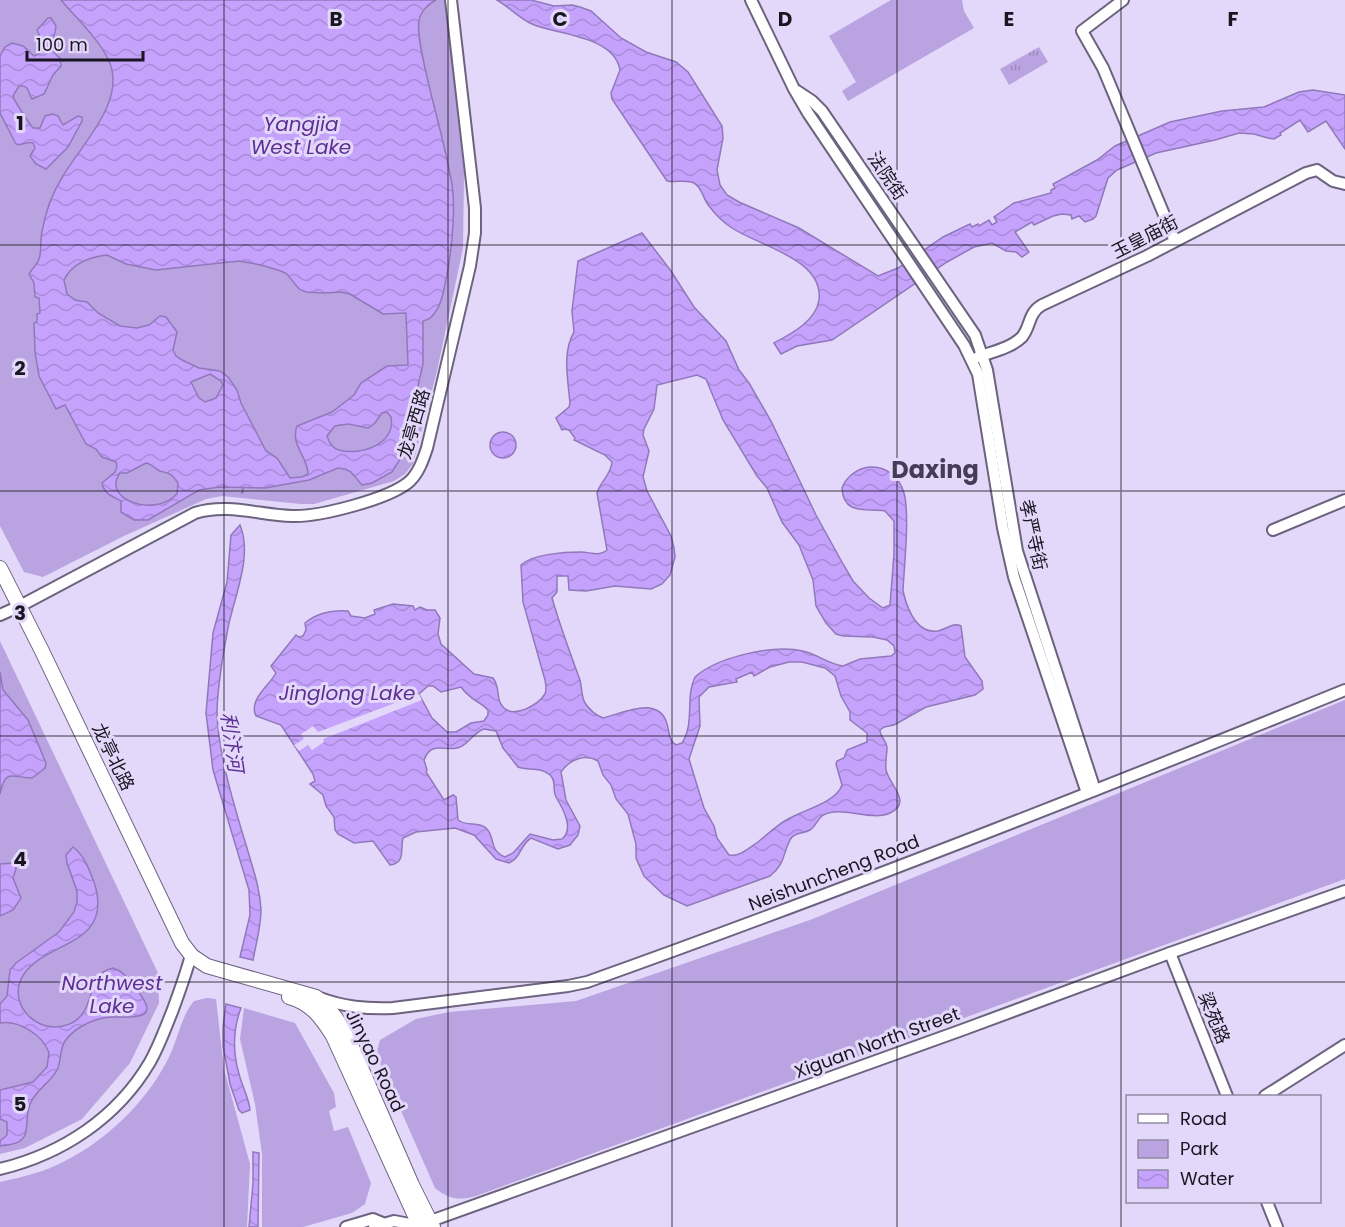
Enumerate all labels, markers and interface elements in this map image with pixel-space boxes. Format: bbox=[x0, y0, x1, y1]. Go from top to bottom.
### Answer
text: B bbox=[329, 5, 343, 33]
text: C bbox=[552, 5, 568, 33]
text: D bbox=[778, 5, 792, 33]
text: E bbox=[1004, 5, 1014, 33]
text: F bbox=[1228, 5, 1239, 33]
scale bar bbox=[27, 24, 142, 62]
text: 100 m bbox=[36, 32, 88, 57]
text: 1 bbox=[16, 109, 24, 137]
water label: Yangjia West Lake bbox=[251, 110, 351, 161]
street label: 法院街 bbox=[862, 146, 913, 205]
street label: 玉皇庙街 bbox=[1107, 209, 1183, 264]
text: 2 bbox=[14, 354, 26, 382]
street label: 龙亭西路 bbox=[392, 386, 435, 462]
district label: Daxing bbox=[891, 453, 979, 486]
street label: 孝严寺街 bbox=[1014, 497, 1053, 573]
text: 3 bbox=[14, 599, 26, 627]
water label: Jinglong Lake bbox=[279, 679, 415, 707]
water label: 利汴河 bbox=[214, 710, 251, 778]
street label: 龙亭北路 bbox=[86, 719, 140, 795]
street label: Neishuncheng Road bbox=[745, 828, 923, 917]
text: 4 bbox=[13, 845, 27, 873]
water label: Northwest Lake bbox=[62, 969, 163, 1020]
street label: 梁苑路 bbox=[1193, 988, 1236, 1048]
street label: Xiguan North Street bbox=[791, 1001, 963, 1084]
street label: Jinyao Road bbox=[340, 1005, 411, 1116]
text: 5 bbox=[14, 1090, 27, 1118]
legend bbox=[1126, 1095, 1321, 1203]
text: Road bbox=[1180, 1106, 1227, 1131]
text: Park bbox=[1180, 1136, 1219, 1161]
text: Water bbox=[1180, 1166, 1234, 1191]

